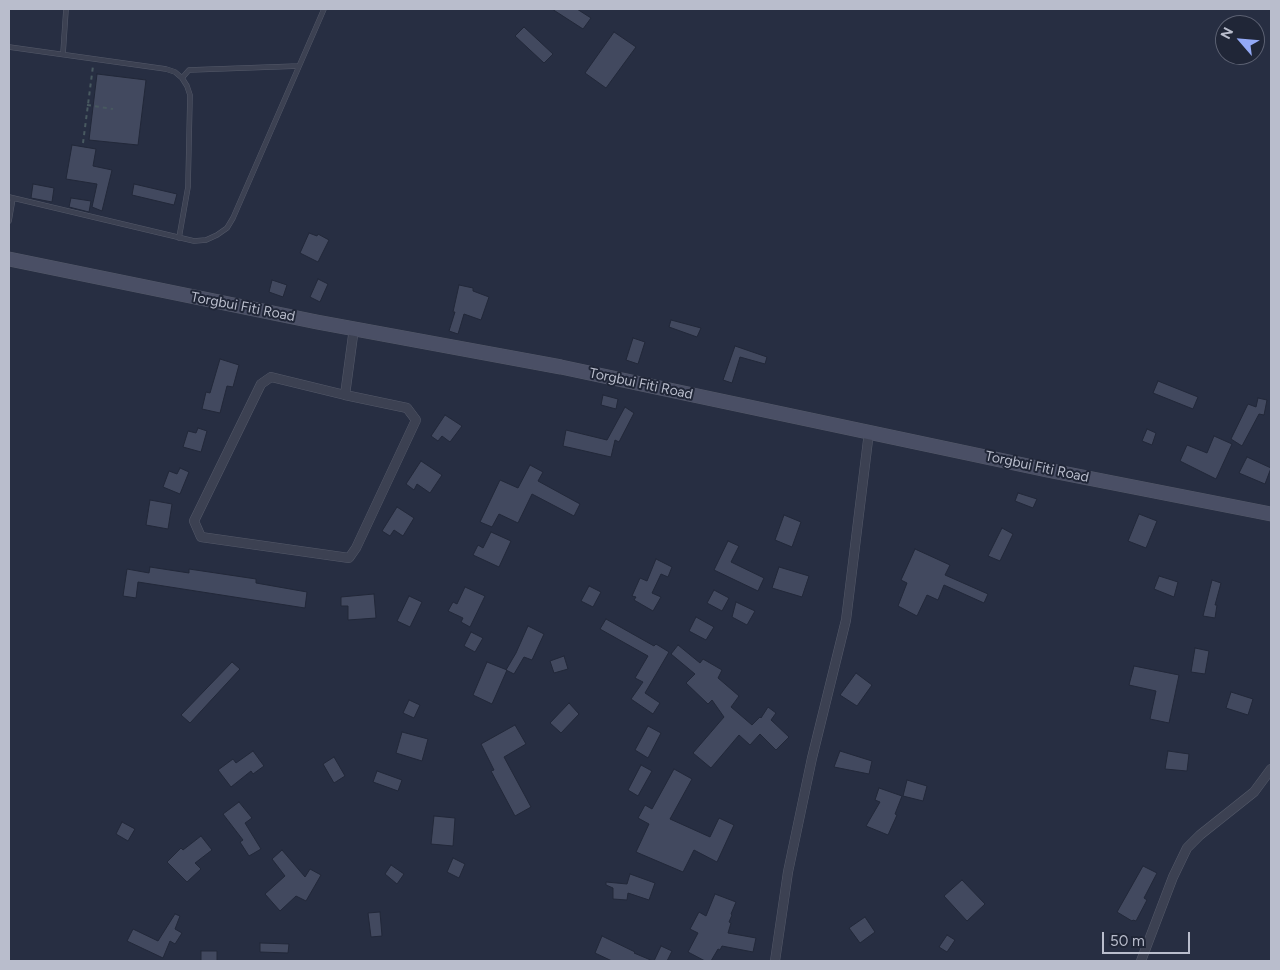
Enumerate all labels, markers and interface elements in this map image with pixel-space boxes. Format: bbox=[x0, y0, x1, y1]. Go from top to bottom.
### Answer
north arrow bbox=[1215, 15, 1265, 65]
text: N bbox=[1217, 25, 1237, 42]
street label: Torgbui Fiti Road bbox=[190, 289, 296, 325]
street label: Torgbui Fiti Road bbox=[588, 365, 694, 403]
street label: Torgbui Fiti Road bbox=[984, 448, 1090, 486]
scale bar bbox=[1105, 922, 1192, 954]
text: 50 m bbox=[1110, 932, 1145, 950]

